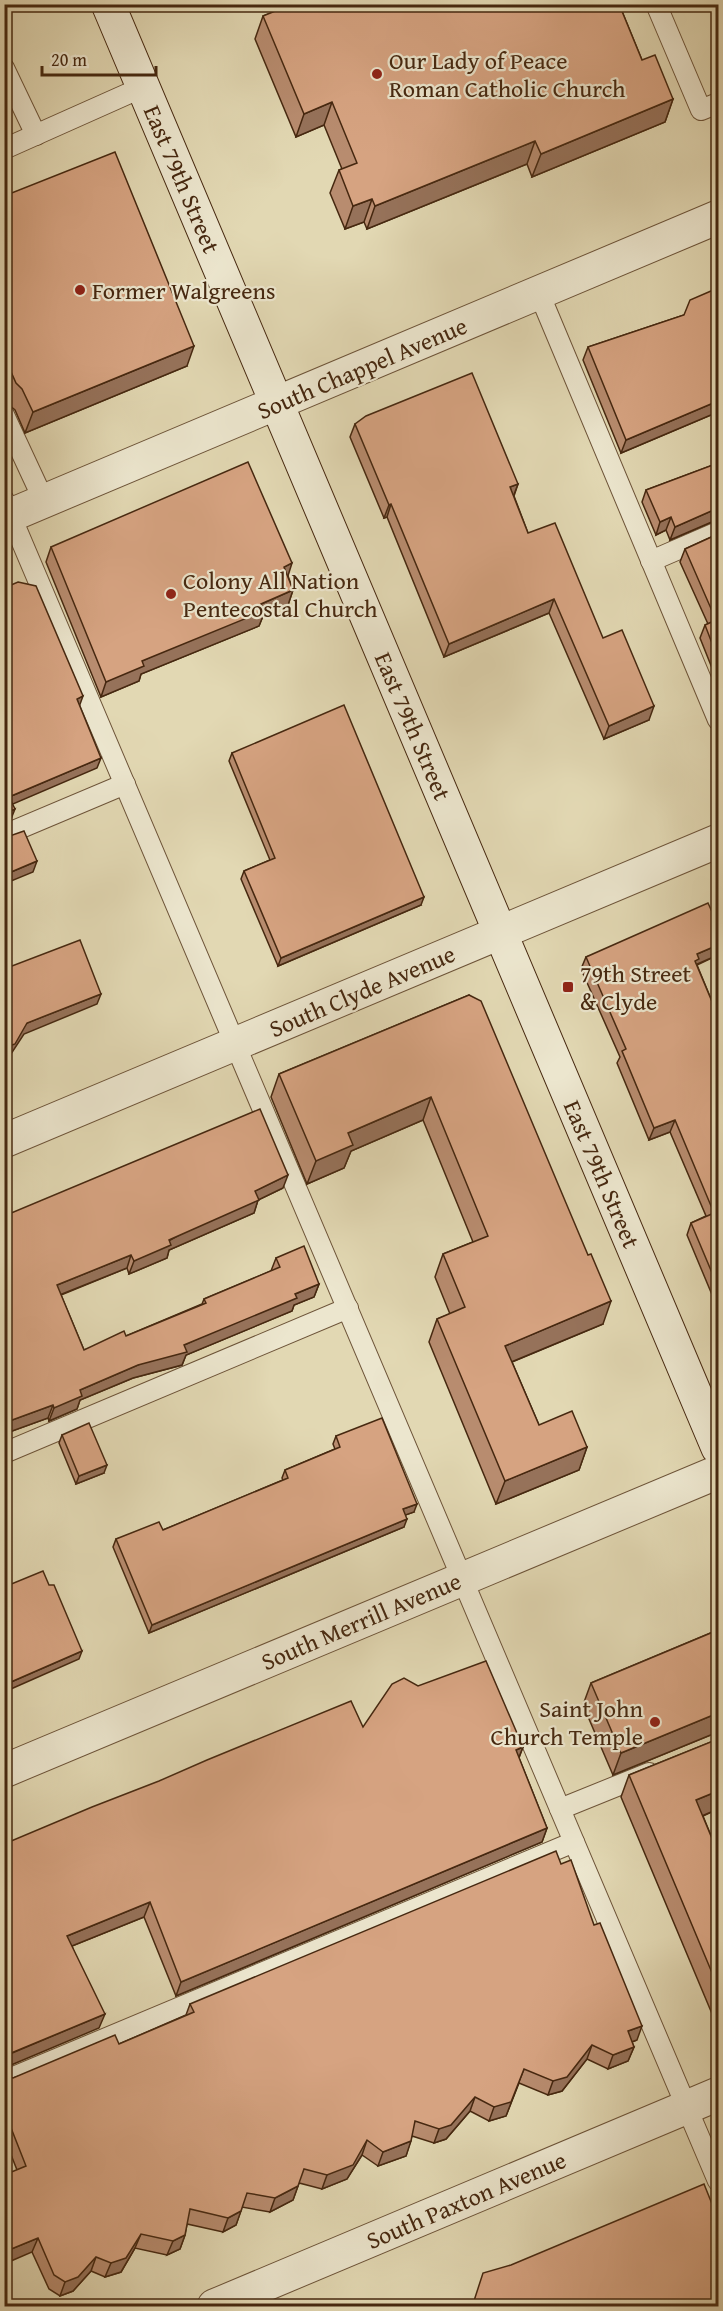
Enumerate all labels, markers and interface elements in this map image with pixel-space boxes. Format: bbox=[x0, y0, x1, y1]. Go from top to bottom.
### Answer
scale bar bbox=[42, 39, 156, 77]
place label: Our Lady of Peace Roman Catholic Church bbox=[389, 43, 626, 106]
text: 20 m bbox=[51, 46, 87, 73]
marker: Our Lady of Peace Roman Catholic Church bbox=[370, 67, 384, 81]
street label: East 79th Street bbox=[135, 100, 229, 259]
place label: Former Walgreens bbox=[92, 273, 276, 308]
marker: Former Walgreens bbox=[73, 283, 87, 297]
street label: South Chappel Avenue bbox=[252, 308, 472, 428]
place label: Colony All Nation Pentecostal Church bbox=[183, 563, 378, 626]
marker: Colony All Nation Pentecostal Church bbox=[164, 587, 178, 601]
street label: East 79th Street bbox=[366, 647, 460, 806]
street label: South Clyde Avenue bbox=[264, 936, 460, 1046]
place label: 79th Street & Clyde bbox=[580, 956, 692, 1019]
marker: 79th Street & Clyde bbox=[561, 980, 575, 994]
street label: East 79th Street bbox=[555, 1095, 649, 1254]
street label: South Merrill Avenue bbox=[256, 1563, 466, 1679]
place label: Saint John Church Temple bbox=[491, 1691, 644, 1754]
marker: Saint John Church Temple bbox=[648, 1715, 662, 1729]
street label: South Paxton Avenue bbox=[361, 2142, 571, 2258]

